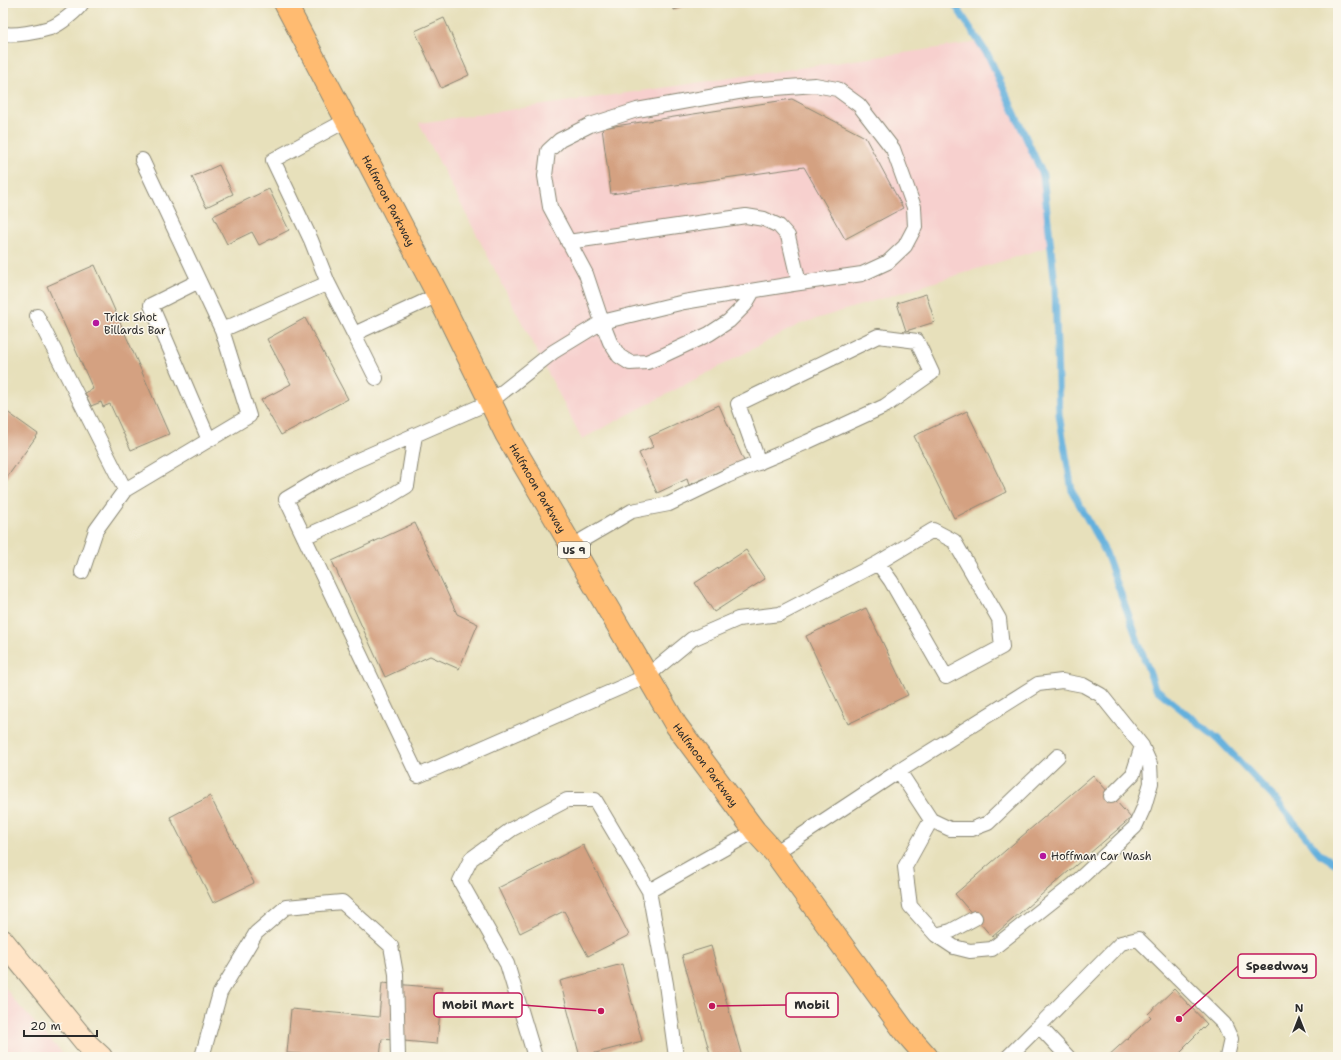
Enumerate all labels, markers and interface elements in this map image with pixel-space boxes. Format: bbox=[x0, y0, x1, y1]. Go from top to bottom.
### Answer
street label: Halfmoon Parkway bbox=[358, 152, 419, 249]
place label: Trick Shot Billards Bar bbox=[104, 310, 166, 338]
marker: Trick Shot Billards Bar bbox=[91, 318, 101, 328]
street label: Halfmoon Parkway bbox=[506, 441, 570, 535]
road number: US 9 bbox=[558, 542, 590, 558]
street label: Halfmoon Parkway bbox=[669, 720, 742, 810]
place label: Hoffman Car Wash bbox=[1051, 849, 1152, 864]
marker: Hoffman Car Wash bbox=[1038, 851, 1048, 861]
callout: Speedway bbox=[1238, 954, 1316, 978]
text: Speedway bbox=[1246, 958, 1308, 974]
callout: Mobil Mart bbox=[434, 993, 522, 1017]
callout: Mobil bbox=[786, 993, 838, 1017]
text: Mobil Mart bbox=[442, 997, 514, 1013]
text: Mobil bbox=[794, 997, 830, 1013]
north arrow bbox=[1279, 998, 1319, 1038]
text: N bbox=[1295, 1001, 1304, 1016]
scale bar bbox=[24, 1012, 97, 1038]
text: 20 m bbox=[30, 1018, 61, 1034]

